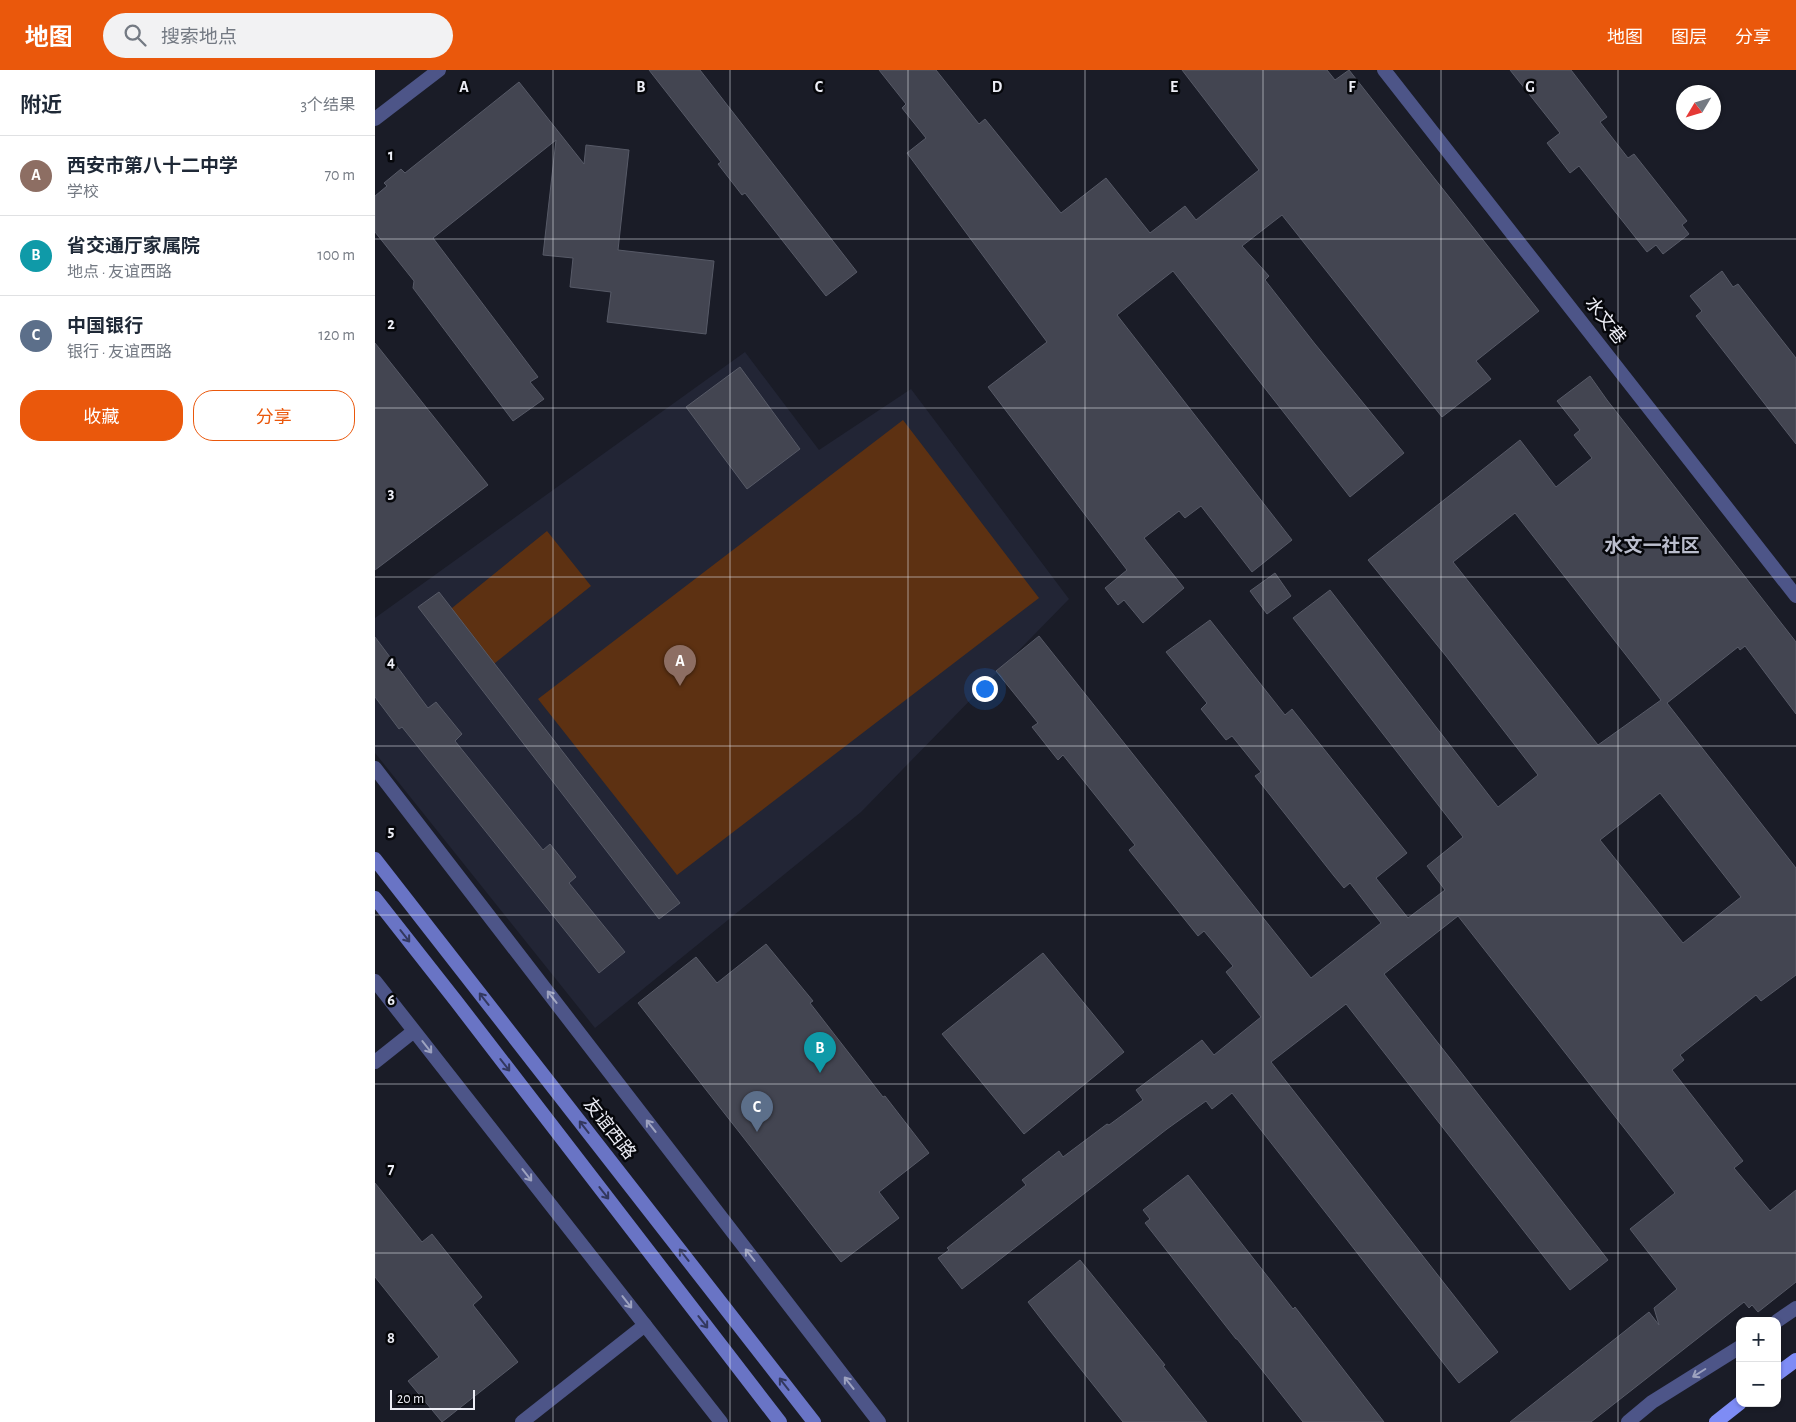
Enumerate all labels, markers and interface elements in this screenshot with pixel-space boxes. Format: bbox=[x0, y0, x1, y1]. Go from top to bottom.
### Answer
search box bbox=[103, 13, 453, 58]
icon: search bbox=[121, 21, 149, 49]
text: 地图 bbox=[25, 26, 73, 50]
text: 搜索地点 bbox=[161, 28, 237, 47]
text: 地图 bbox=[1607, 29, 1643, 47]
text: 图层 bbox=[1671, 29, 1707, 47]
text: 分享 bbox=[1735, 29, 1771, 47]
text: A bbox=[459, 79, 469, 95]
text: B bbox=[636, 79, 646, 95]
text: C bbox=[815, 79, 824, 95]
text: D bbox=[992, 79, 1003, 95]
text: E bbox=[1170, 79, 1178, 95]
text: F bbox=[1348, 79, 1356, 95]
text: G bbox=[1525, 79, 1535, 95]
north arrow bbox=[1676, 85, 1721, 130]
text: 附近 bbox=[20, 95, 62, 116]
text: 3个结果 bbox=[300, 97, 355, 113]
text: 1 bbox=[388, 147, 394, 163]
text: 西安市第八十二中学 bbox=[67, 157, 238, 176]
text: A bbox=[31, 167, 41, 183]
text: 70 m bbox=[324, 167, 355, 183]
text: 学校 bbox=[67, 184, 99, 200]
text: 省交通厅家属院 bbox=[67, 237, 200, 256]
text: B bbox=[31, 247, 41, 263]
text: 100 m bbox=[317, 247, 355, 263]
text: 地点 · 友谊西路 bbox=[67, 264, 172, 280]
street label: 水文巷 bbox=[1581, 293, 1630, 348]
text: 2 bbox=[387, 316, 395, 332]
text: 中国银行 bbox=[67, 317, 143, 336]
text: C bbox=[32, 327, 40, 343]
text: 120 m bbox=[318, 327, 355, 343]
text: 银行 · 友谊西路 bbox=[67, 344, 172, 360]
button: 收藏 bbox=[20, 390, 183, 441]
button: 分享 bbox=[193, 390, 355, 441]
text: 3 bbox=[388, 485, 395, 501]
district label: 水文一社区 bbox=[1604, 535, 1700, 556]
pin: A bbox=[664, 645, 696, 686]
text: 4 bbox=[387, 654, 395, 670]
your location bbox=[972, 676, 998, 702]
text: 5 bbox=[388, 823, 395, 839]
one-way arrow bbox=[400, 930, 411, 943]
one-way arrow bbox=[546, 991, 557, 1004]
text: 6 bbox=[387, 992, 395, 1008]
one-way arrow bbox=[479, 993, 490, 1006]
pin: B bbox=[804, 1032, 836, 1073]
one-way arrow bbox=[421, 1040, 432, 1053]
one-way arrow bbox=[500, 1058, 511, 1071]
pin: C bbox=[741, 1091, 773, 1132]
street label: 友谊西路 bbox=[580, 1094, 640, 1163]
one-way arrow bbox=[646, 1119, 656, 1133]
one-way arrow bbox=[579, 1121, 590, 1134]
text: 7 bbox=[388, 1161, 395, 1177]
one-way arrow bbox=[522, 1168, 532, 1182]
one-way arrow bbox=[599, 1186, 610, 1199]
one-way arrow bbox=[679, 1248, 689, 1262]
one-way arrow bbox=[745, 1249, 756, 1262]
one-way arrow bbox=[622, 1296, 633, 1309]
one-way arrow bbox=[698, 1315, 709, 1328]
map controls bbox=[1736, 1317, 1781, 1407]
button: + bbox=[1736, 1317, 1781, 1362]
text: 8 bbox=[387, 1330, 395, 1346]
button: − bbox=[1736, 1362, 1781, 1407]
one-way arrow bbox=[1692, 1368, 1706, 1378]
one-way arrow bbox=[778, 1377, 789, 1390]
one-way arrow bbox=[844, 1377, 855, 1390]
scale bar bbox=[390, 1387, 475, 1410]
text: 20 m bbox=[397, 1392, 424, 1406]

